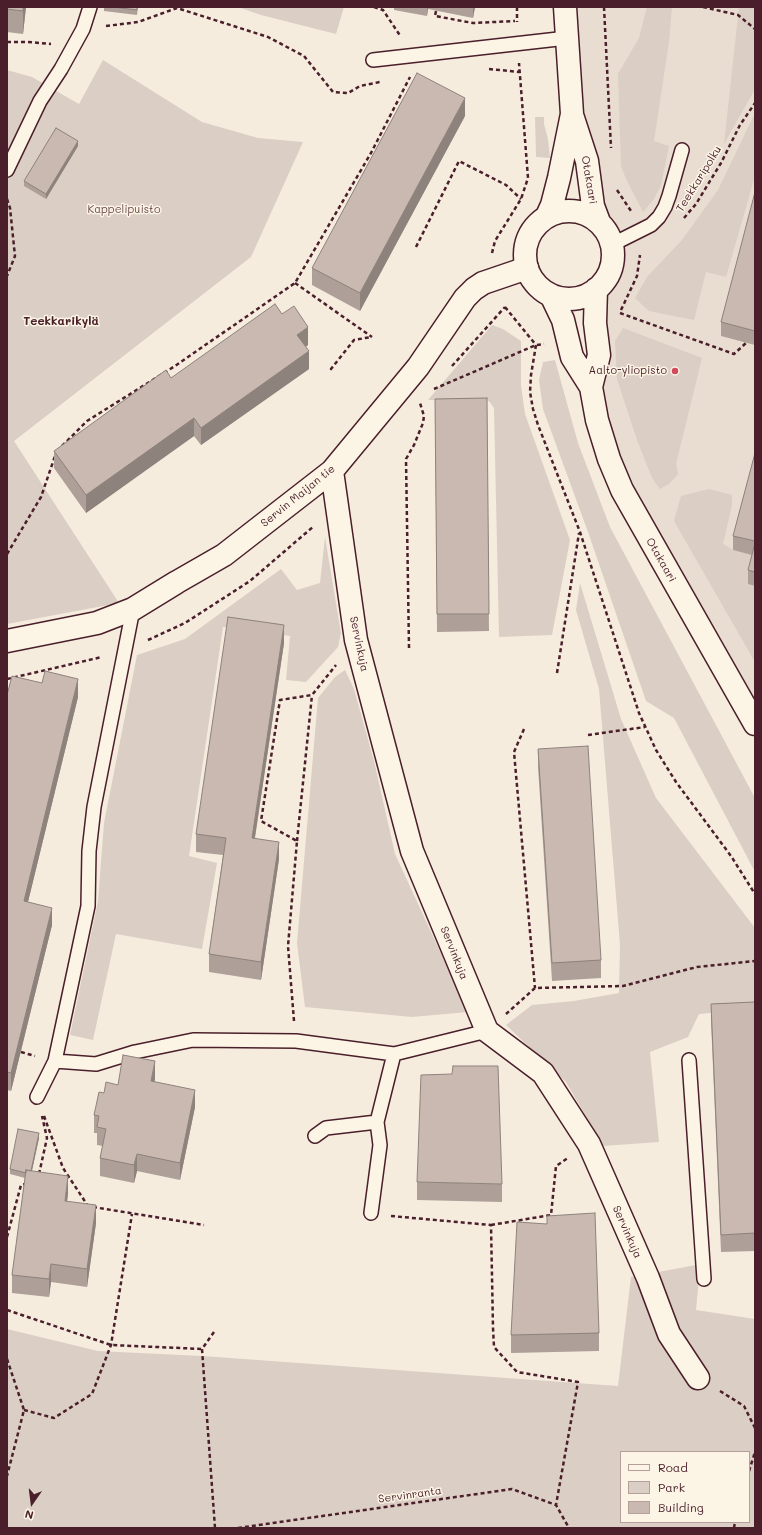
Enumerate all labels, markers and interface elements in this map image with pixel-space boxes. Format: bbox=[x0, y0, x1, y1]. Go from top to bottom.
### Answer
street label: Teekkaripolku bbox=[674, 144, 724, 214]
street label: Otakaari bbox=[578, 155, 600, 205]
park label: Kappelipuisto bbox=[88, 203, 160, 217]
district label: Teekkarikylä bbox=[23, 314, 99, 328]
place label: Aalto-yliopisto bbox=[589, 364, 667, 378]
marker: Aalto-yliopisto bbox=[670, 366, 680, 376]
street label: Servin Maijan tie bbox=[258, 462, 338, 530]
street label: Otakaari bbox=[643, 536, 679, 584]
street label: Servinkuja bbox=[347, 615, 371, 673]
street label: Servinkuja bbox=[437, 924, 471, 982]
street label: Servinkuja bbox=[610, 1204, 644, 1260]
legend bbox=[620, 1451, 750, 1523]
text: Road bbox=[658, 1459, 688, 1475]
text: Park bbox=[658, 1479, 685, 1495]
north arrow bbox=[12, 1483, 52, 1523]
street label: Servinranta bbox=[377, 1484, 443, 1506]
text: Building bbox=[658, 1499, 704, 1515]
text: N bbox=[23, 1507, 35, 1523]

